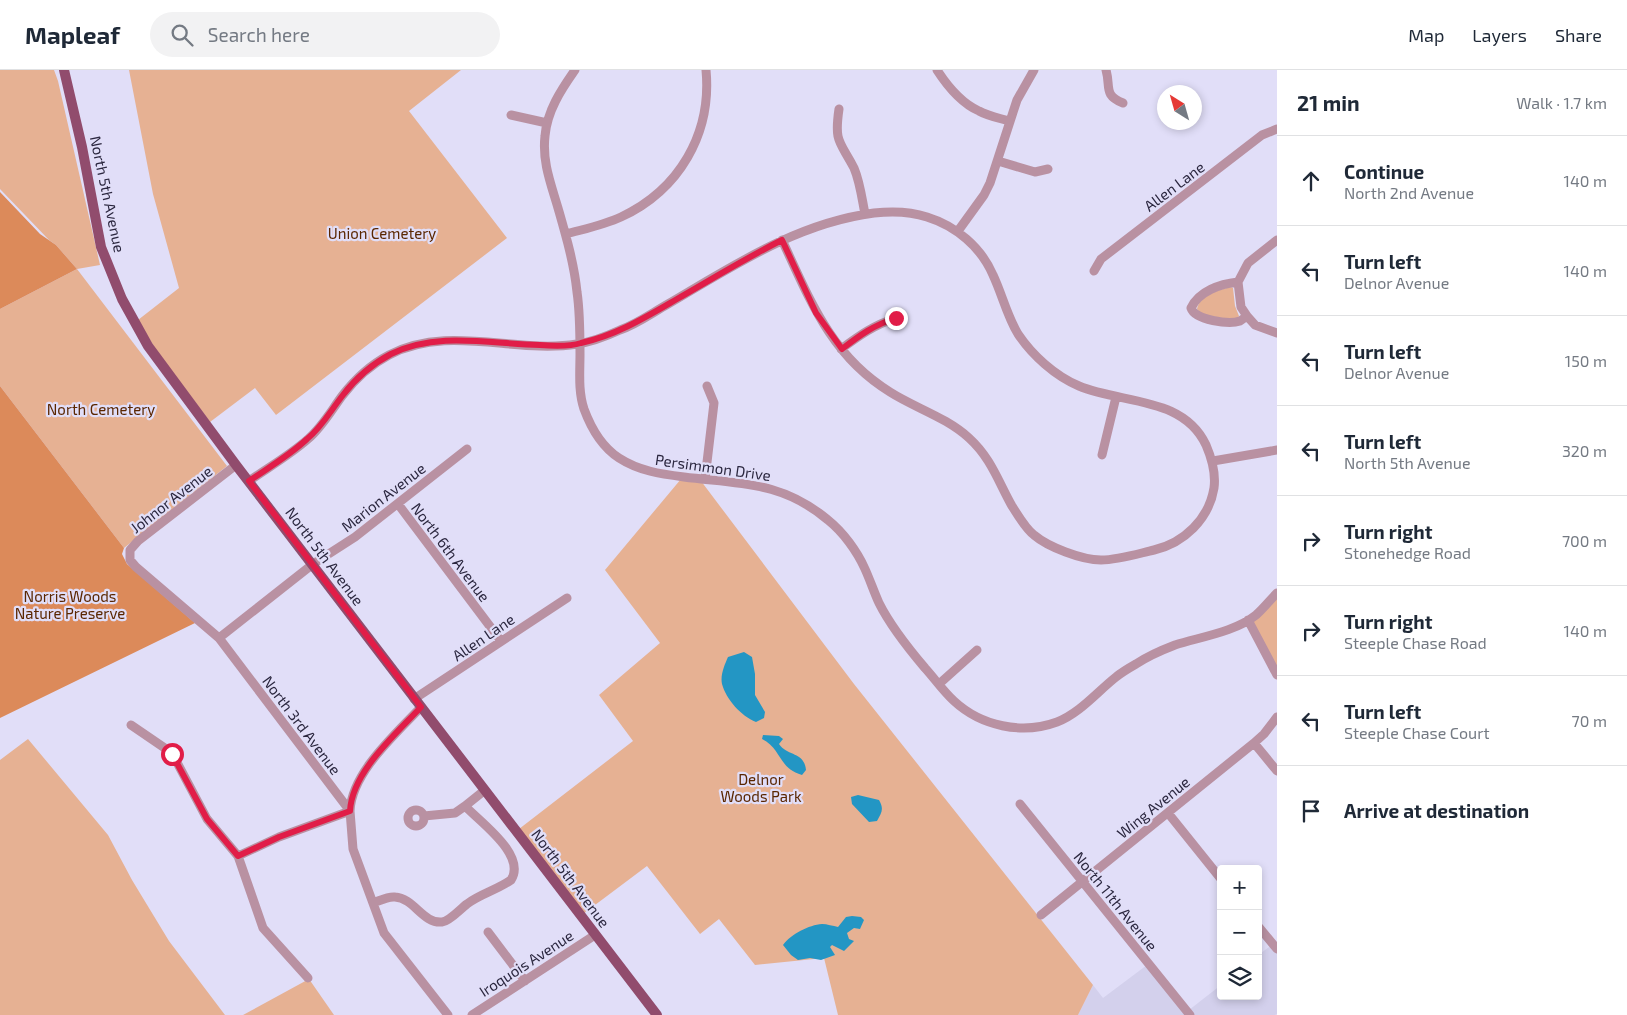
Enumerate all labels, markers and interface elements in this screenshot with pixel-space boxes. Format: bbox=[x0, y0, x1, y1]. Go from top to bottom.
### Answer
search box bbox=[150, 12, 500, 57]
text: Mapleaf bbox=[25, 20, 120, 49]
icon: search bbox=[168, 21, 196, 49]
text: Search here bbox=[208, 23, 310, 46]
text: Map bbox=[1408, 24, 1444, 46]
text: Layers bbox=[1472, 24, 1527, 46]
text: Share bbox=[1555, 24, 1602, 46]
north arrow bbox=[1157, 85, 1202, 130]
text: 21 min bbox=[1297, 90, 1360, 115]
text: Walk · 1.7 km bbox=[1516, 93, 1607, 112]
street label: North 5th Avenue bbox=[87, 134, 129, 254]
street label: Allen Lane bbox=[1140, 157, 1208, 215]
text: Continue bbox=[1344, 160, 1424, 183]
icon: ahead bbox=[1297, 167, 1325, 195]
text: 140 m bbox=[1564, 171, 1607, 190]
text: North 2nd Avenue bbox=[1344, 183, 1474, 202]
park label: Union Cemetery bbox=[328, 224, 436, 242]
text: Turn left bbox=[1344, 250, 1421, 273]
icon: left bbox=[1297, 257, 1325, 285]
text: 140 m bbox=[1564, 261, 1607, 280]
text: Delnor Avenue bbox=[1344, 273, 1449, 292]
route end bbox=[885, 307, 908, 330]
text: Turn left bbox=[1344, 340, 1421, 363]
icon: left bbox=[1297, 347, 1325, 375]
text: 150 m bbox=[1565, 351, 1607, 370]
text: Delnor Avenue bbox=[1344, 363, 1449, 382]
park label: North Cemetery bbox=[47, 400, 155, 418]
text: Turn left bbox=[1344, 430, 1421, 453]
icon: left bbox=[1297, 437, 1325, 465]
text: 320 m bbox=[1562, 441, 1607, 460]
street label: Persimmon Drive bbox=[654, 450, 772, 484]
text: North 5th Avenue bbox=[1344, 453, 1471, 472]
street label: Marion Avenue bbox=[337, 459, 429, 535]
street label: Johnor Avenue bbox=[127, 462, 215, 536]
street label: North 6th Avenue bbox=[408, 499, 494, 605]
street label: North 5th Avenue bbox=[282, 503, 368, 609]
text: Turn right bbox=[1344, 520, 1432, 543]
icon: right bbox=[1297, 527, 1325, 555]
text: 700 m bbox=[1562, 531, 1607, 550]
text: Stonehedge Road bbox=[1344, 543, 1471, 562]
park label: Norris Woods Nature Preserve bbox=[15, 587, 125, 622]
street label: Allen Lane bbox=[449, 610, 517, 664]
text: Turn right bbox=[1344, 610, 1432, 633]
icon: right bbox=[1297, 617, 1325, 645]
text: 140 m bbox=[1564, 621, 1607, 640]
text: Steeple Chase Road bbox=[1344, 633, 1487, 652]
street label: North 3rd Avenue bbox=[259, 672, 345, 778]
text: Turn left bbox=[1344, 700, 1421, 723]
icon: left bbox=[1297, 707, 1325, 735]
text: 70 m bbox=[1572, 711, 1607, 730]
text: Steeple Chase Court bbox=[1344, 723, 1490, 742]
route start bbox=[161, 743, 184, 766]
park label: Delnor Woods Park bbox=[720, 770, 802, 805]
street label: Wing Avenue bbox=[1113, 772, 1193, 842]
icon: arrive bbox=[1297, 797, 1325, 825]
text: Arrive at destination bbox=[1344, 799, 1529, 822]
street label: North 5th Avenue bbox=[528, 825, 614, 931]
street label: North 11th Avenue bbox=[1070, 848, 1162, 954]
map controls bbox=[1217, 865, 1262, 1000]
button: + bbox=[1217, 865, 1262, 910]
button: − bbox=[1217, 910, 1262, 955]
street label: Iroquois Avenue bbox=[476, 926, 576, 1000]
button: layers bbox=[1217, 955, 1262, 1000]

